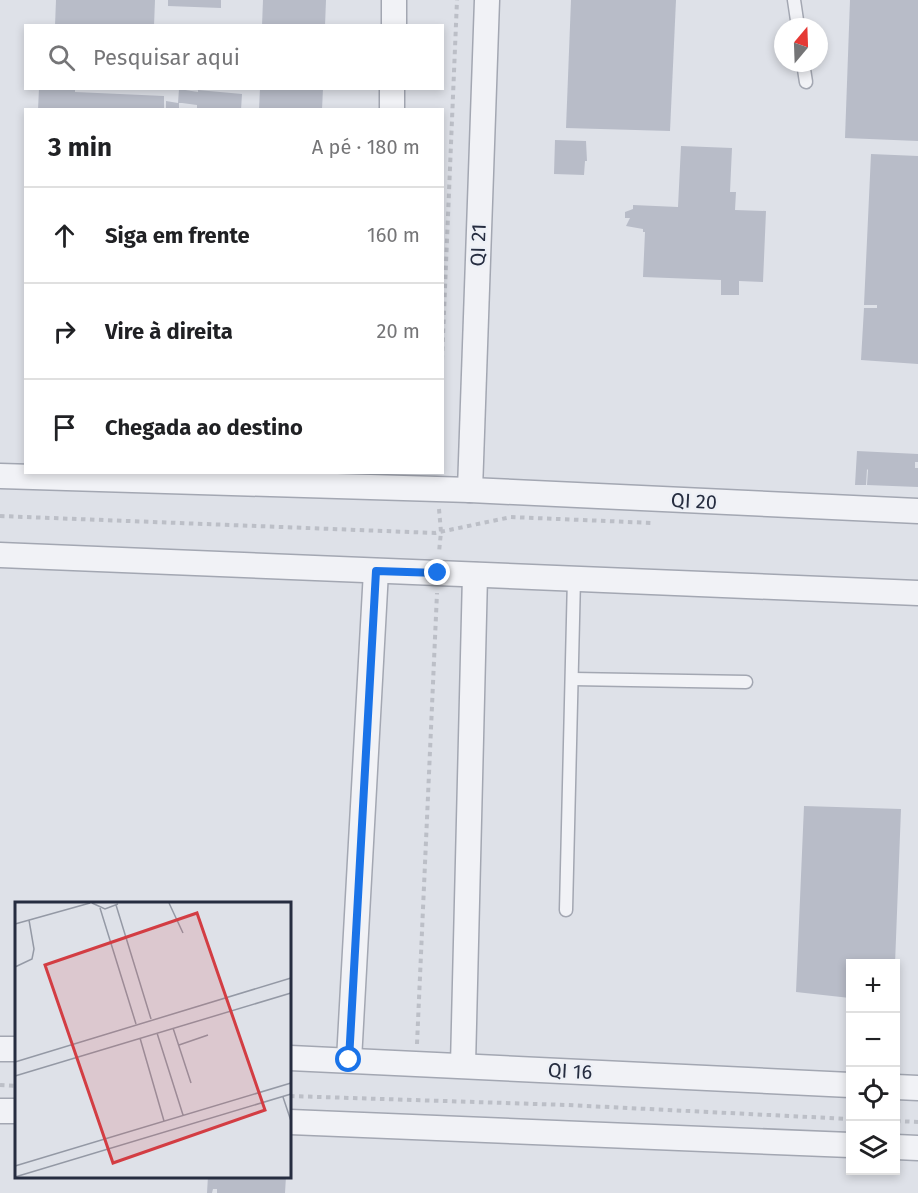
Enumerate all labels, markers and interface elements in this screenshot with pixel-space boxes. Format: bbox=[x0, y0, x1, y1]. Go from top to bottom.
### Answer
north arrow bbox=[774, 18, 828, 72]
search box bbox=[24, 24, 444, 90]
icon: search bbox=[45, 41, 78, 74]
text: Pesquisar aqui bbox=[93, 44, 240, 71]
text: 3 min bbox=[48, 132, 112, 163]
text: A pé · 180 m bbox=[312, 135, 420, 159]
icon: ahead bbox=[48, 219, 81, 252]
text: Siga em frente bbox=[105, 222, 250, 249]
text: 160 m bbox=[367, 223, 420, 247]
street label: QI 21 bbox=[465, 223, 491, 267]
icon: right bbox=[48, 315, 81, 348]
text: Vire à direita bbox=[105, 318, 233, 345]
text: 20 m bbox=[377, 319, 420, 343]
icon: arrive bbox=[48, 411, 81, 444]
text: Chegada ao destino bbox=[105, 414, 303, 441]
street label: QI 20 bbox=[670, 488, 718, 514]
route end bbox=[424, 559, 450, 585]
inset map bbox=[15, 902, 291, 1178]
map controls bbox=[846, 959, 900, 1175]
button: + bbox=[846, 959, 900, 1013]
button: − bbox=[846, 1013, 900, 1067]
route start bbox=[335, 1046, 361, 1072]
street label: QI 16 bbox=[547, 1058, 593, 1084]
button: locate bbox=[846, 1067, 900, 1121]
button: layers bbox=[846, 1121, 900, 1175]

